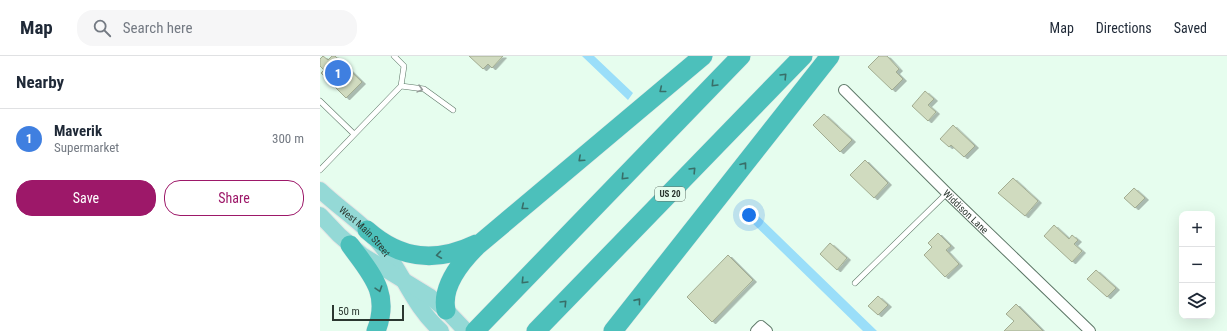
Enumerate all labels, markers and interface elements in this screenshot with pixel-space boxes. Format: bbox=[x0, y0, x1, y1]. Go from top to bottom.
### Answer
search box bbox=[77, 10, 357, 46]
text: Map bbox=[20, 16, 53, 39]
icon: search bbox=[91, 17, 113, 39]
text: Search here bbox=[123, 19, 193, 37]
text: Map bbox=[1050, 20, 1074, 36]
text: Directions bbox=[1096, 20, 1152, 36]
text: Saved bbox=[1174, 20, 1207, 36]
pin: 1 bbox=[325, 58, 351, 88]
text: Nearby bbox=[16, 72, 64, 92]
one-way arrow bbox=[779, 73, 787, 81]
one-way arrow bbox=[711, 79, 719, 87]
one-way arrow bbox=[416, 84, 423, 93]
one-way arrow bbox=[659, 85, 667, 92]
text: Maverik bbox=[54, 122, 102, 140]
text: 1 bbox=[26, 131, 32, 146]
text: 300 m bbox=[272, 131, 304, 146]
text: Supermarket bbox=[54, 140, 119, 155]
one-way arrow bbox=[578, 154, 586, 162]
one-way arrow bbox=[739, 163, 746, 170]
one-way arrow bbox=[688, 167, 696, 175]
one-way arrow bbox=[621, 172, 629, 180]
button: Save bbox=[16, 180, 156, 216]
button: Share bbox=[164, 180, 304, 216]
road number: US 20 bbox=[655, 187, 685, 201]
street label: Widdison Lane bbox=[941, 188, 991, 236]
one-way arrow bbox=[521, 203, 528, 210]
street label: West Main Street bbox=[337, 204, 392, 259]
your location bbox=[739, 205, 759, 225]
map controls bbox=[1179, 211, 1215, 319]
button: + bbox=[1179, 211, 1215, 247]
button: − bbox=[1179, 247, 1215, 283]
one-way arrow bbox=[436, 250, 442, 259]
one-way arrow bbox=[521, 276, 528, 284]
button: layers bbox=[1179, 283, 1215, 319]
one-way arrow bbox=[374, 286, 382, 293]
one-way arrow bbox=[633, 298, 640, 305]
one-way arrow bbox=[559, 300, 567, 308]
scale bar bbox=[332, 303, 404, 322]
text: 50 m bbox=[338, 305, 360, 318]

